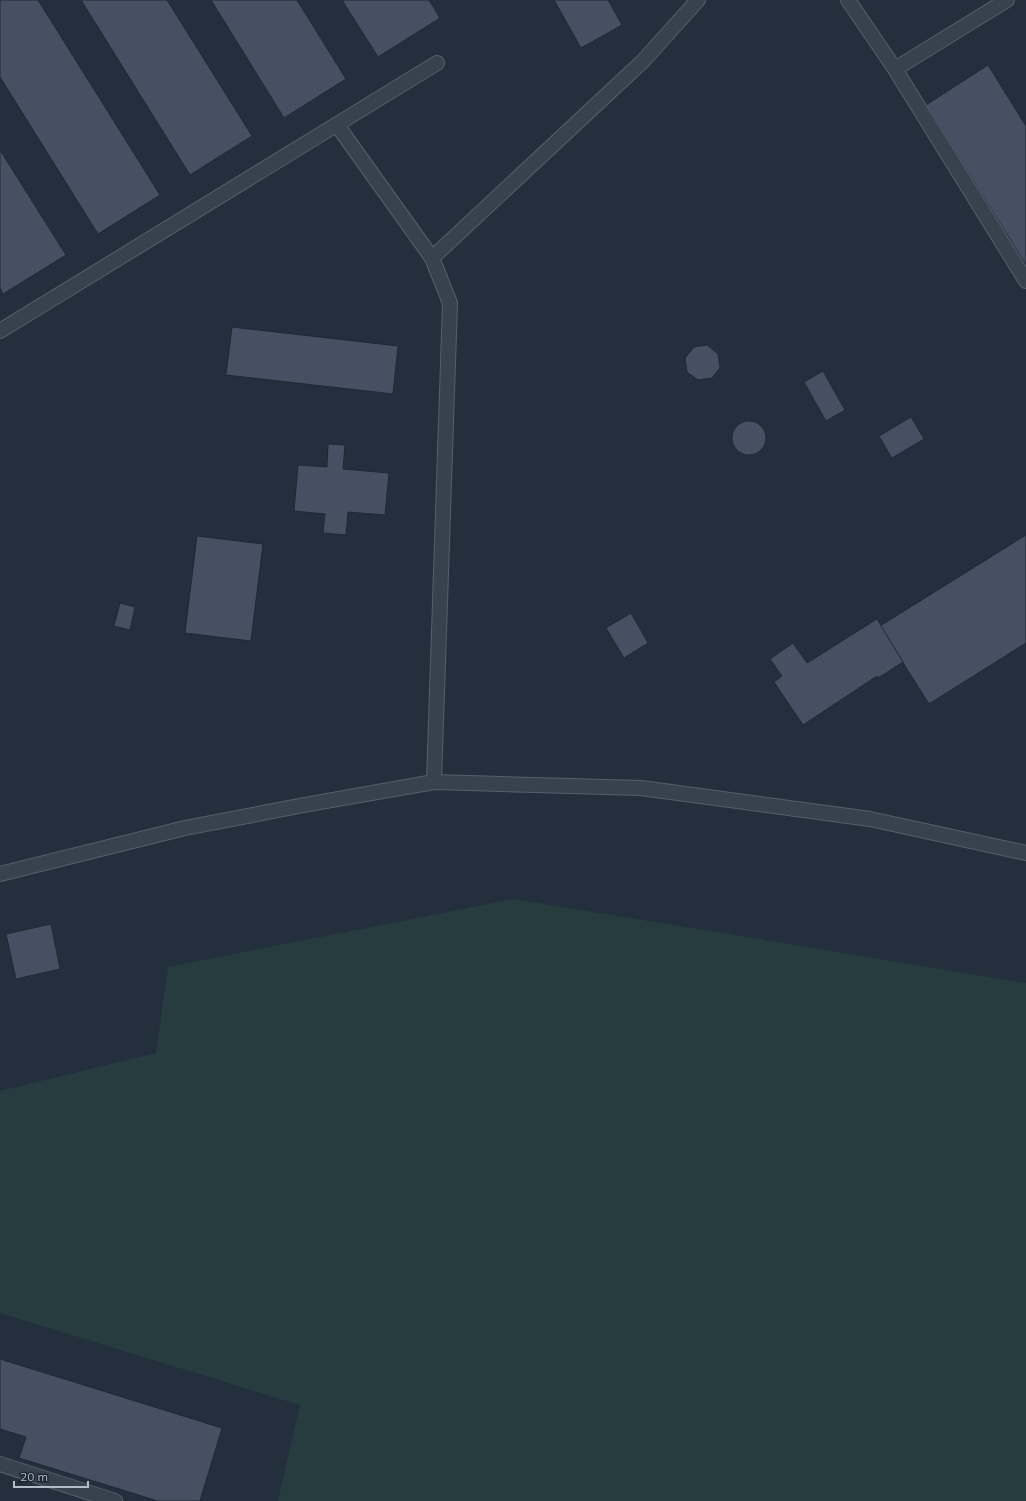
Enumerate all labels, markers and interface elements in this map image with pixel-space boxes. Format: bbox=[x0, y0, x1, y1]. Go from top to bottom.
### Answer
scale bar bbox=[14, 1463, 88, 1489]
text: 20 m bbox=[20, 1469, 48, 1484]

